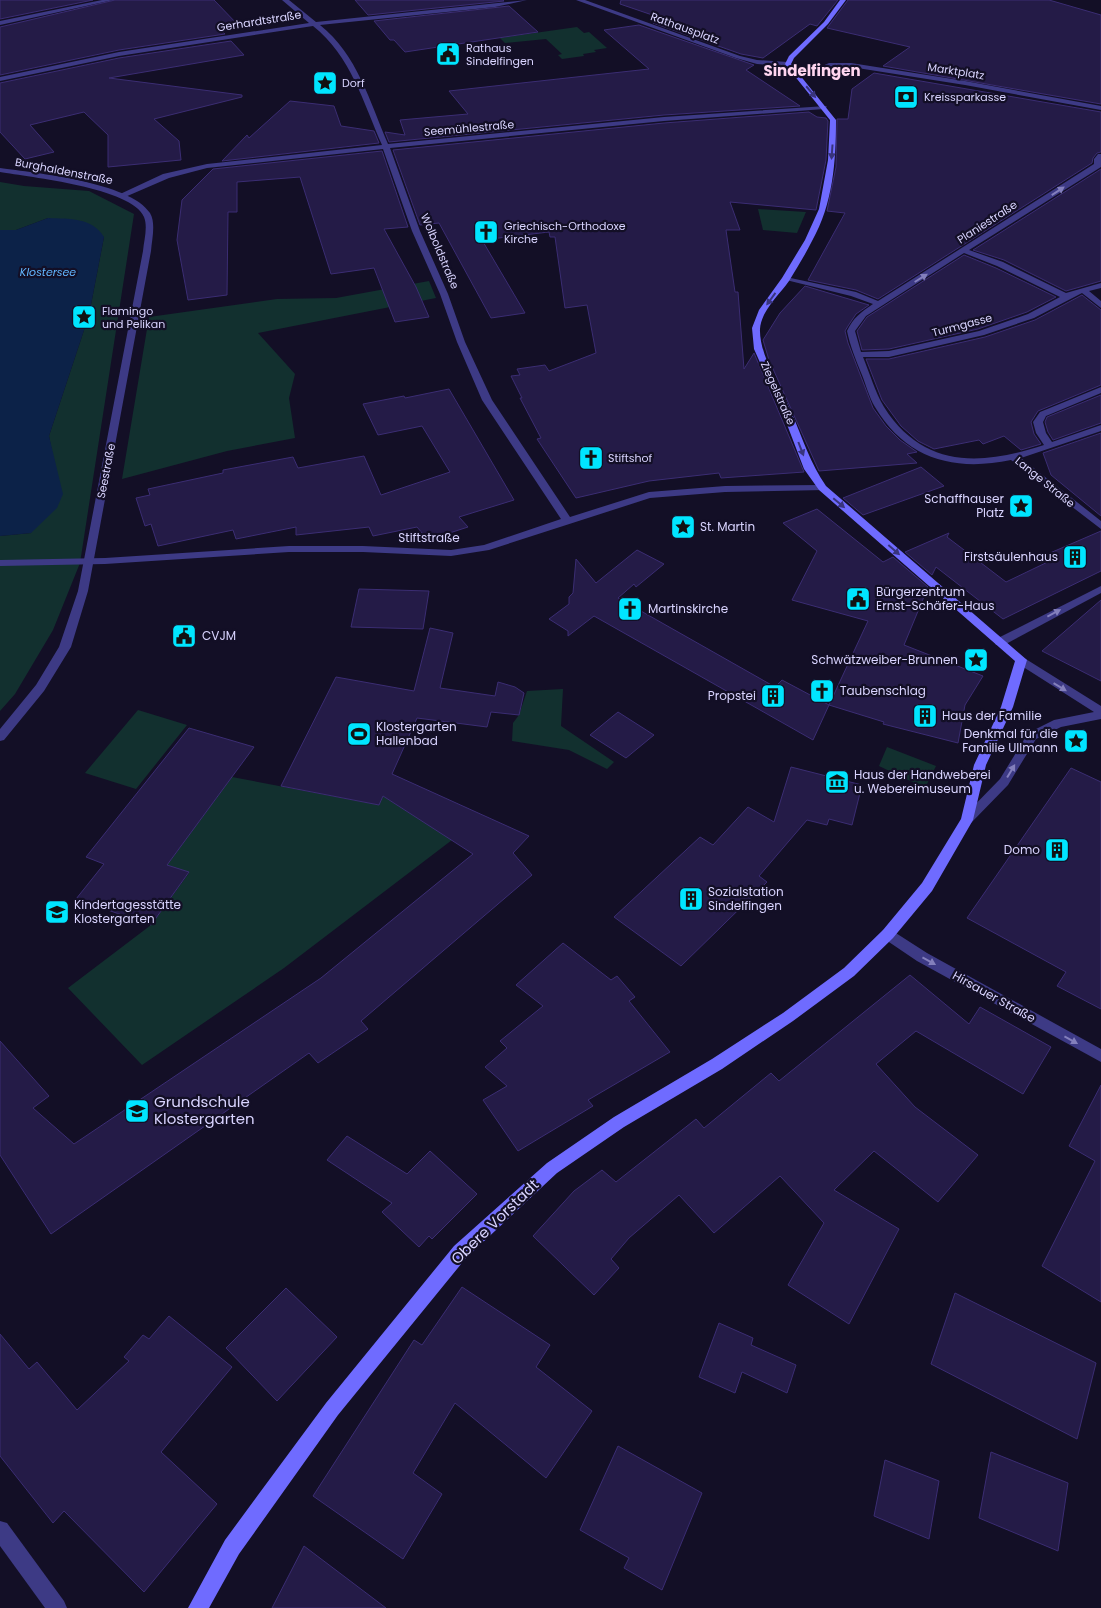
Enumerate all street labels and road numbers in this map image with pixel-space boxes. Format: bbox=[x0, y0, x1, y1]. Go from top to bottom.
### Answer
street label: Gerhardtstraße bbox=[216, 6, 302, 36]
street label: Rathausplatz bbox=[648, 8, 722, 48]
street label: Marktplatz bbox=[926, 59, 986, 83]
street label: Seemühlestraße bbox=[423, 116, 515, 140]
street label: Burghaldenstraße bbox=[14, 154, 114, 188]
street label: Planiestraße bbox=[954, 196, 1020, 247]
street label: Wolboldstraße bbox=[417, 211, 463, 291]
street label: Turmgasse bbox=[930, 309, 994, 341]
street label: Ziegelstraße bbox=[757, 359, 799, 427]
street label: Seestraße bbox=[93, 442, 119, 500]
street label: Lange Straße bbox=[1012, 453, 1078, 511]
street label: Stiftstraße bbox=[398, 529, 460, 546]
street label: Hirsauer Straße bbox=[950, 967, 1039, 1026]
street label: Obere Vorstadt bbox=[446, 1174, 543, 1269]

